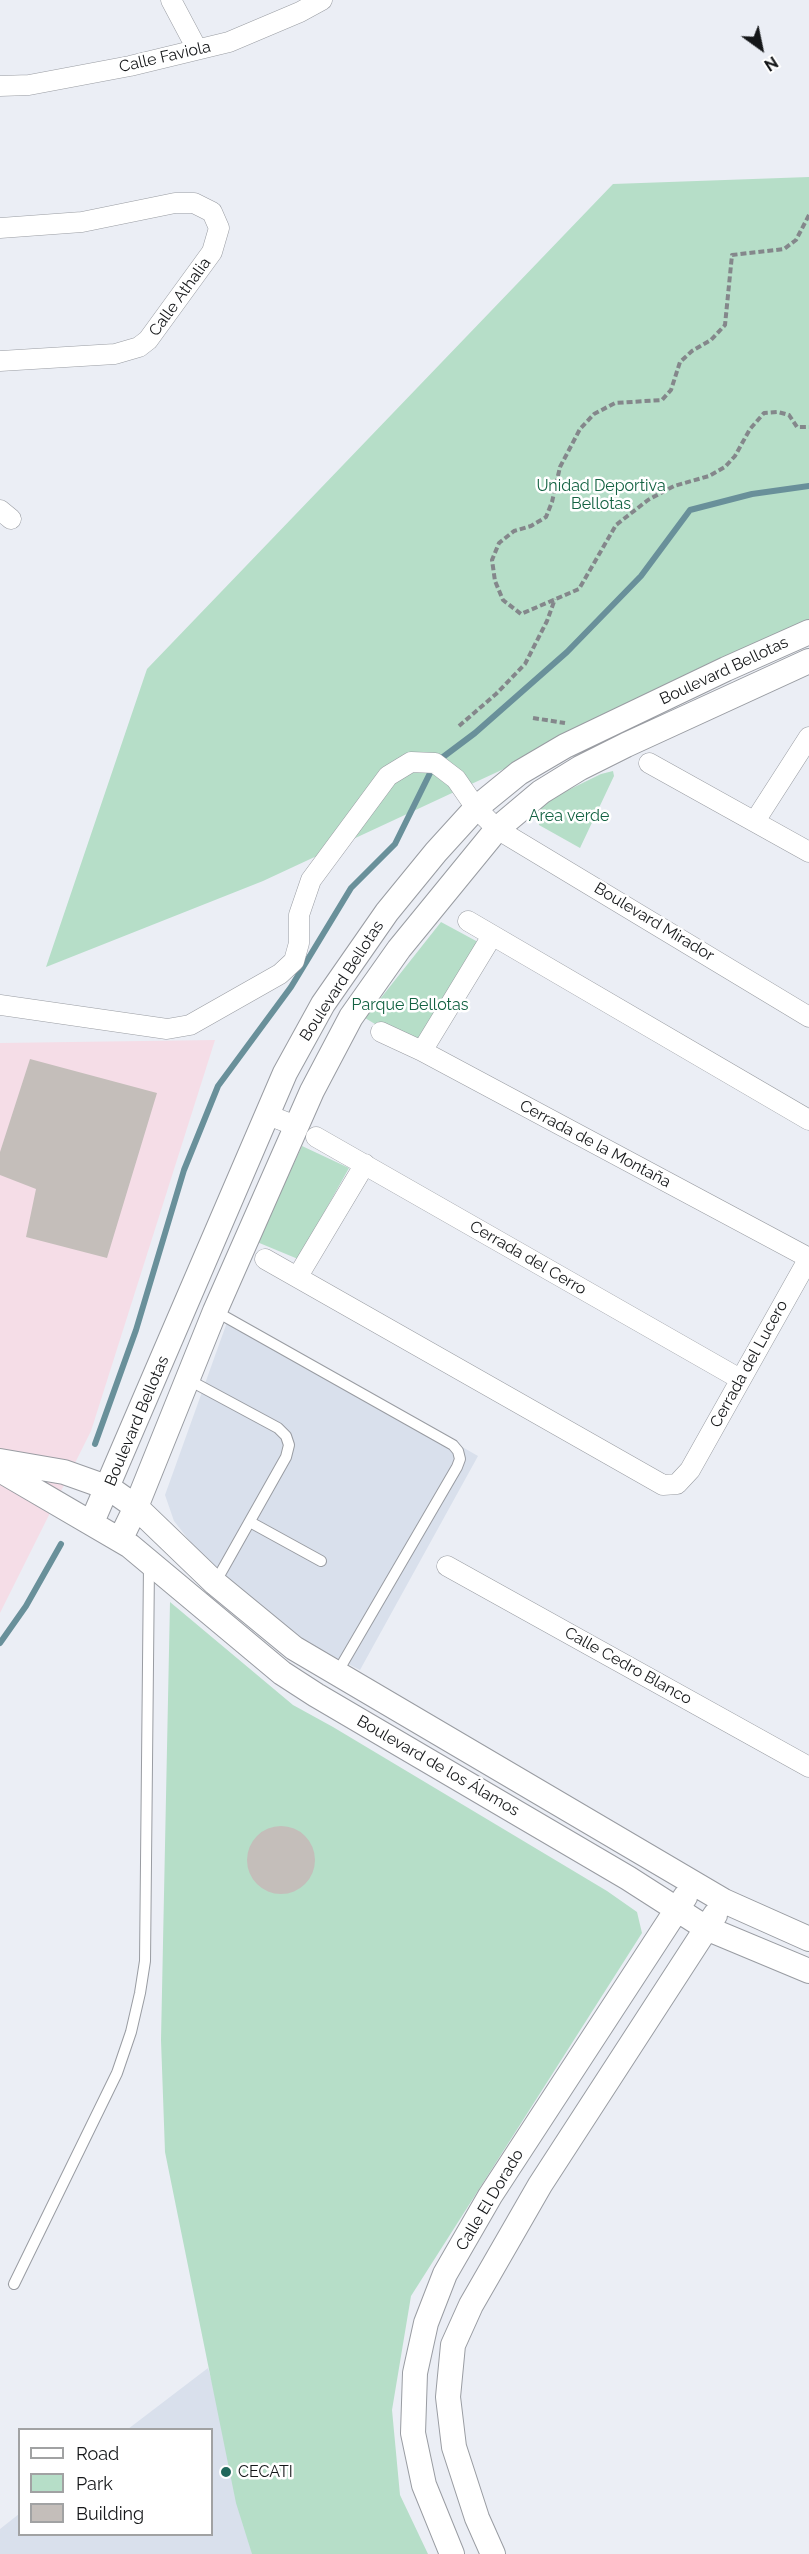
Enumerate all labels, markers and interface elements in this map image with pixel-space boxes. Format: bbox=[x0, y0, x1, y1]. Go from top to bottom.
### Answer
north arrow bbox=[731, 18, 791, 78]
street label: Calle Faviola bbox=[117, 37, 213, 77]
text: N bbox=[761, 52, 781, 75]
street label: Calle Athalia bbox=[145, 254, 215, 340]
park label: Unidad Deportiva Bellotas bbox=[536, 476, 666, 514]
street label: Boulevard Bellotas bbox=[657, 633, 791, 709]
park label: Area verde bbox=[529, 806, 609, 826]
street label: Boulevard Mirador bbox=[591, 879, 717, 965]
street label: Boulevard Bellotas bbox=[296, 917, 388, 1045]
park label: Parque Bellotas bbox=[352, 995, 468, 1015]
street label: Cerrada de la Montaña bbox=[516, 1096, 674, 1192]
street label: Cerrada del Cerro bbox=[466, 1217, 590, 1299]
street label: Cerrada del Lucero bbox=[706, 1297, 792, 1431]
street label: Boulevard Bellotas bbox=[101, 1353, 173, 1489]
street label: Calle Cedro Blanco bbox=[561, 1623, 695, 1709]
street label: Boulevard de los Álamos bbox=[353, 1712, 523, 1820]
street label: Calle El Dorado bbox=[452, 2146, 528, 2254]
legend bbox=[18, 2428, 213, 2536]
text: Road bbox=[76, 2443, 119, 2464]
place label: CECATI bbox=[238, 2462, 293, 2482]
marker: CECATI bbox=[219, 2465, 233, 2479]
text: Park bbox=[76, 2473, 113, 2494]
text: Building bbox=[76, 2503, 144, 2524]

